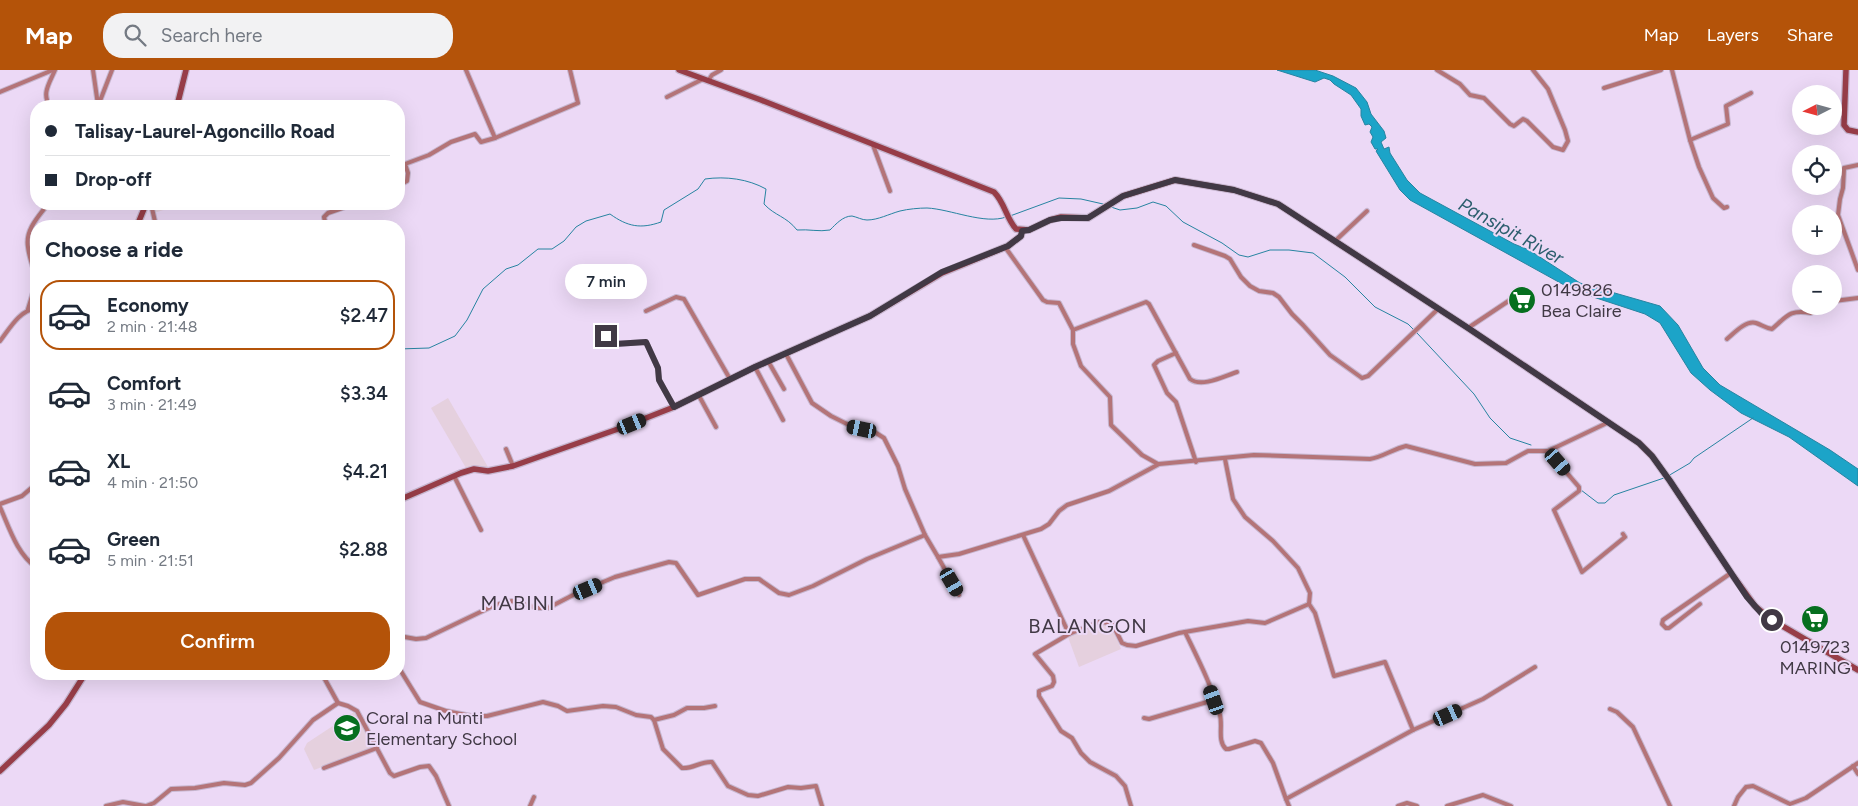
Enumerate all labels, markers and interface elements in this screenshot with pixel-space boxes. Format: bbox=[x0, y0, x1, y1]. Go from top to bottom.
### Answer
search box bbox=[103, 13, 453, 58]
text: Map bbox=[25, 21, 73, 50]
icon: search bbox=[121, 21, 149, 49]
text: Search here bbox=[161, 24, 262, 47]
text: Map bbox=[1644, 24, 1679, 46]
text: Layers bbox=[1707, 24, 1759, 46]
text: Share bbox=[1787, 24, 1833, 46]
north arrow bbox=[1792, 85, 1842, 135]
map controls bbox=[1792, 85, 1842, 315]
text: Talisay-Laurel-Agoncillo Road bbox=[75, 120, 335, 143]
button: locate bbox=[1792, 145, 1842, 195]
text: Drop-off bbox=[75, 168, 152, 191]
water label: Pansipit River bbox=[1454, 193, 1568, 270]
button: + bbox=[1792, 205, 1842, 255]
text: Choose a ride bbox=[45, 236, 183, 263]
callout: 7 min bbox=[565, 264, 647, 298]
button: − bbox=[1792, 265, 1842, 315]
text: 7 min bbox=[586, 272, 626, 291]
place label: 0149826 Bea Claire bbox=[1541, 279, 1622, 322]
supermarket icon: 0149826 Bea Claire bbox=[1507, 285, 1537, 315]
icon: car bbox=[47, 293, 92, 338]
text: Economy bbox=[107, 294, 189, 317]
text: $2.47 bbox=[340, 304, 388, 327]
text: 2 min · 21:48 bbox=[107, 317, 197, 336]
route end bbox=[595, 325, 617, 347]
icon: car bbox=[47, 371, 92, 416]
text: Comfort bbox=[107, 372, 182, 395]
text: $3.34 bbox=[340, 382, 388, 405]
text: 3 min · 21:49 bbox=[107, 395, 196, 414]
car bbox=[615, 411, 648, 437]
car bbox=[845, 419, 878, 439]
car bbox=[1542, 446, 1573, 478]
icon: car bbox=[47, 449, 92, 494]
text: XL bbox=[107, 450, 130, 473]
text: $4.21 bbox=[342, 460, 388, 483]
text: 4 min · 21:50 bbox=[107, 473, 198, 492]
icon: car bbox=[47, 527, 92, 572]
text: Green bbox=[107, 528, 160, 551]
text: $2.88 bbox=[339, 538, 388, 561]
text: 5 min · 21:51 bbox=[107, 551, 194, 570]
car bbox=[938, 565, 965, 599]
car bbox=[571, 576, 604, 602]
district label: MABINI bbox=[481, 591, 556, 615]
supermarket icon: 0149723 MARING bbox=[1800, 604, 1830, 634]
route start bbox=[1761, 609, 1783, 631]
button: Confirm bbox=[45, 612, 390, 670]
district label: BALANGON bbox=[1028, 614, 1148, 638]
place label: 0149723 MARING bbox=[1779, 636, 1851, 679]
car bbox=[1202, 683, 1225, 717]
car bbox=[1431, 702, 1464, 728]
place label: Coral na Munti Elementary School bbox=[366, 707, 517, 750]
school or university icon: Coral na Munti Elementary School bbox=[332, 713, 362, 743]

